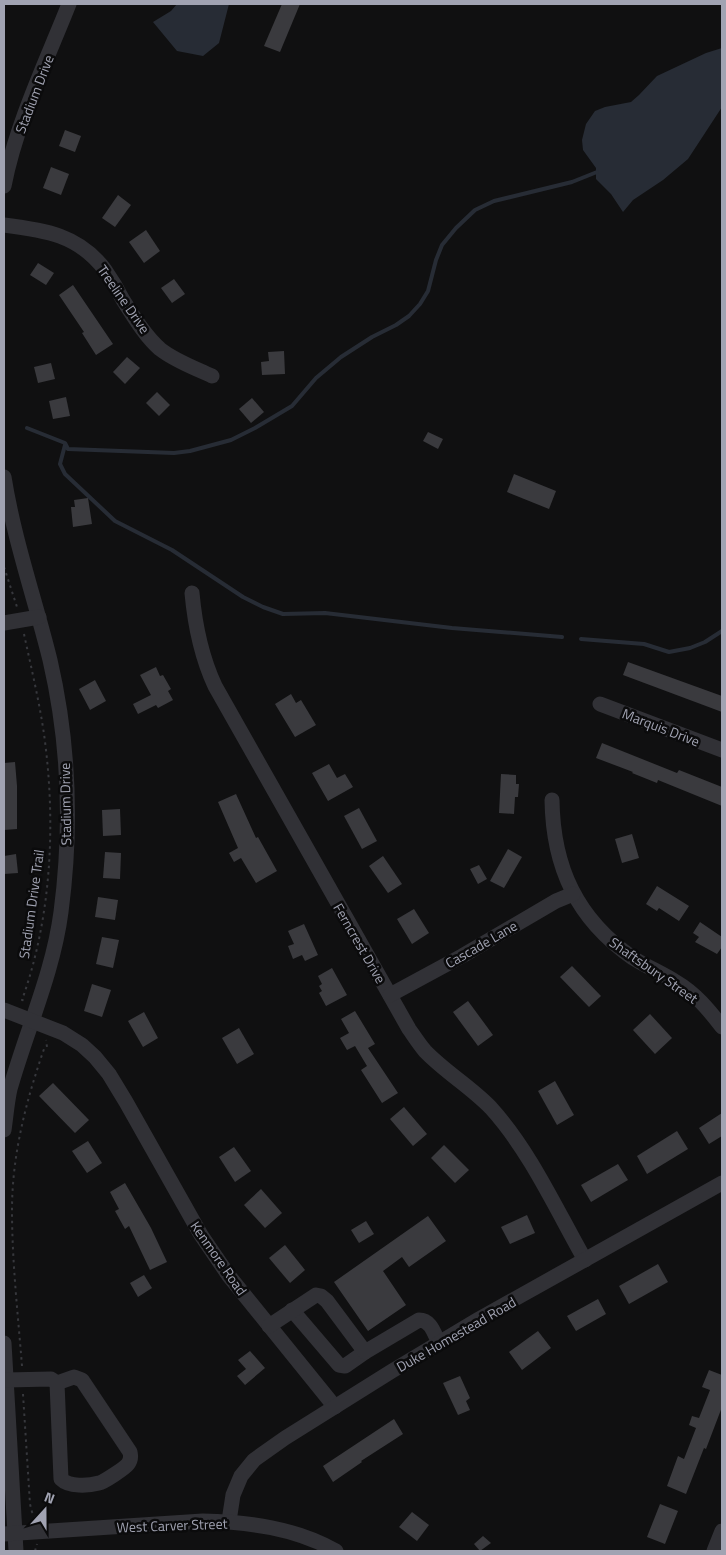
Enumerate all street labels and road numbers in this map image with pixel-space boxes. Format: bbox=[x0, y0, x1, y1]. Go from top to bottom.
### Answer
street label: Stadium Drive bbox=[9, 52, 59, 136]
street label: Treeline Drive bbox=[93, 260, 155, 338]
street label: Marquis Drive bbox=[619, 703, 703, 751]
street label: Stadium Drive bbox=[54, 762, 76, 846]
street label: Stadium Drive Trail bbox=[13, 848, 49, 960]
street label: Ferncrest Drive bbox=[329, 899, 391, 987]
street label: Cascade Lane bbox=[441, 915, 521, 973]
street label: Shaftsbury Street bbox=[605, 932, 703, 1008]
street label: Kenmore Road bbox=[186, 1217, 252, 1299]
street label: Duke Homestead Road bbox=[392, 1291, 520, 1377]
street label: West Carver Street bbox=[116, 1513, 228, 1537]

